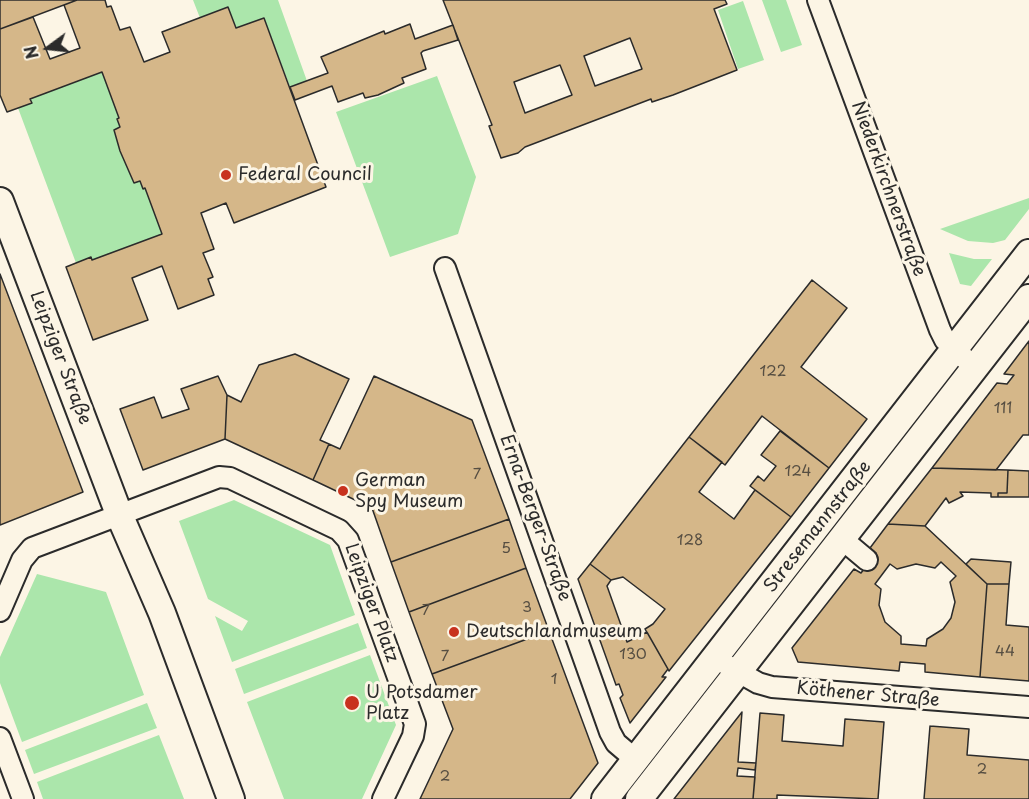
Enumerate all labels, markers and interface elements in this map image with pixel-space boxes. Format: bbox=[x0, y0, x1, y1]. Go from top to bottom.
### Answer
north arrow bbox=[18, 18, 78, 78]
text: N bbox=[17, 43, 44, 62]
street label: Niederkirchnerstraße bbox=[846, 99, 930, 279]
place label: Federal Council bbox=[238, 164, 372, 186]
marker: Federal Council bbox=[219, 168, 233, 182]
street label: Leipziger Straße bbox=[25, 288, 95, 428]
house number: 122 bbox=[760, 363, 786, 381]
house number: 111 bbox=[994, 400, 1012, 418]
street label: Erna-Berger-Straße bbox=[495, 432, 575, 604]
street label: Stresemannstraße bbox=[760, 457, 876, 597]
house number: 124 bbox=[785, 463, 811, 481]
house number: 7 bbox=[473, 466, 481, 484]
place label: German Spy Museum bbox=[355, 470, 463, 512]
marker: German Spy Museum bbox=[336, 484, 350, 498]
house number: 128 bbox=[677, 532, 703, 550]
house number: 5 bbox=[501, 540, 511, 558]
street label: Leipziger Platz bbox=[340, 541, 402, 665]
house number: 3 bbox=[522, 599, 532, 617]
house number: 7 bbox=[422, 602, 430, 620]
place label: Deutschlandmuseum bbox=[466, 621, 643, 643]
marker: Deutschlandmuseum bbox=[447, 625, 461, 639]
house number: 44 bbox=[995, 643, 1015, 661]
house number: 130 bbox=[619, 646, 647, 664]
house number: 7 bbox=[441, 648, 449, 666]
house number: 1 bbox=[551, 671, 557, 689]
street label: Köthener Straße bbox=[796, 678, 940, 712]
place label: U Potsdamer Platz bbox=[366, 682, 478, 724]
marker: U Potsdamer Platz bbox=[343, 694, 361, 712]
house number: 2 bbox=[977, 761, 987, 779]
house number: 2 bbox=[440, 768, 450, 786]

